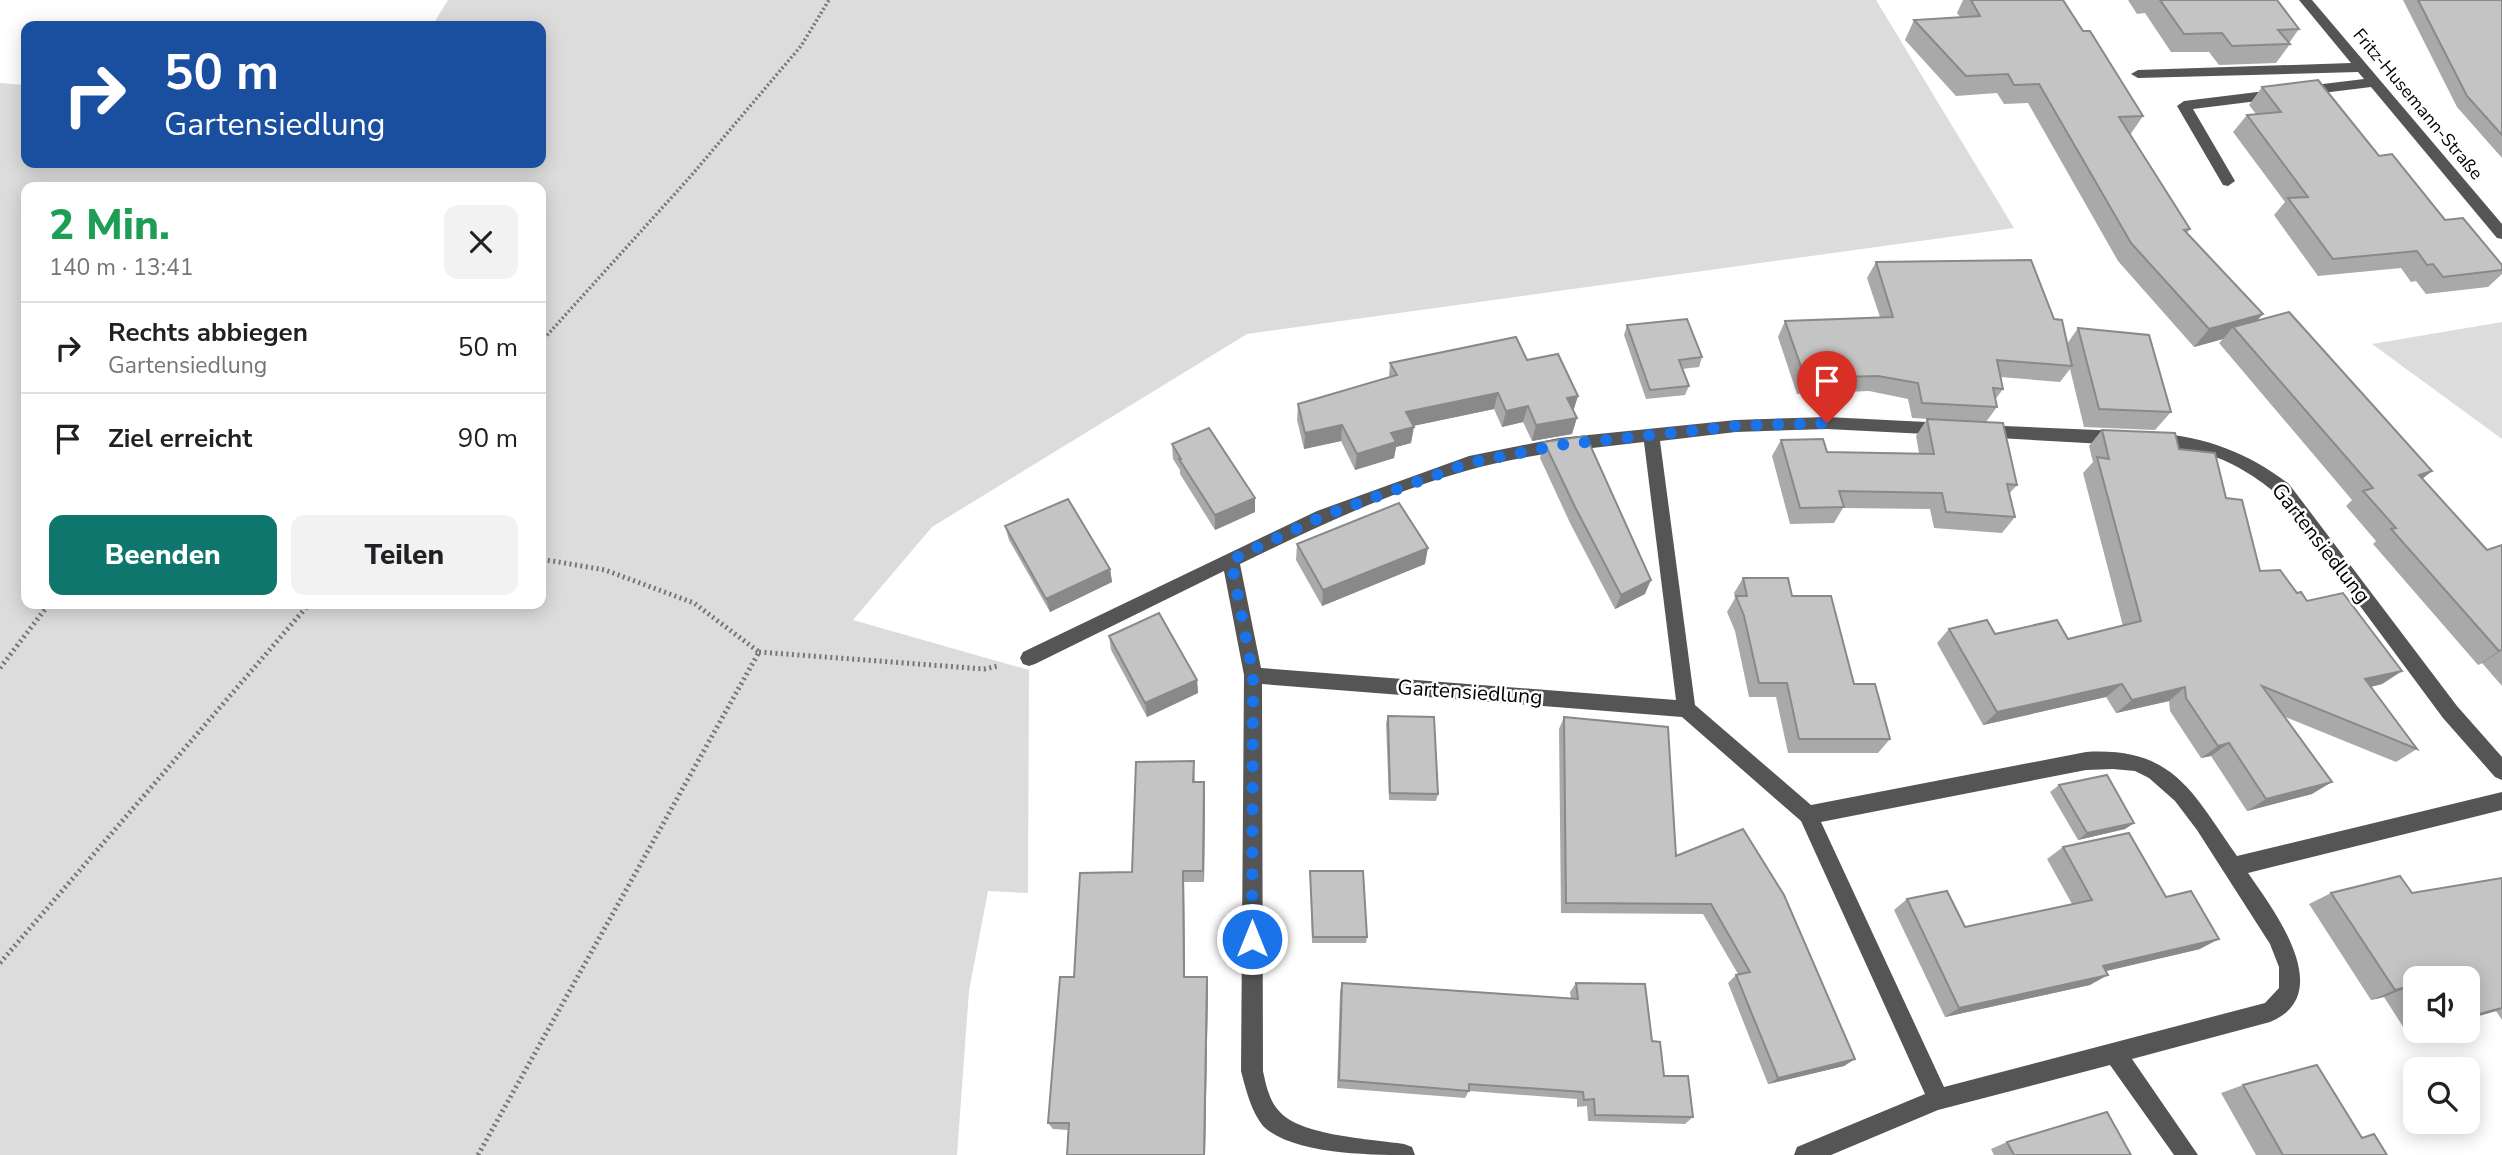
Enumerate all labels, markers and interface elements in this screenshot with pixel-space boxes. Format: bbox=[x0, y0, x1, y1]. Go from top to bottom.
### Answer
street label: Fritz-Husemann-Straße bbox=[2348, 23, 2488, 185]
text: 50 m bbox=[164, 39, 279, 106]
icon: right bbox=[49, 49, 140, 140]
text: Gartensiedlung bbox=[164, 103, 386, 146]
text: 2 Min. bbox=[49, 197, 170, 254]
button: close bbox=[444, 205, 518, 279]
text: 140 m · 13:41 bbox=[49, 252, 194, 283]
text: Rechts abbiegen bbox=[108, 315, 308, 350]
icon: right bbox=[49, 329, 87, 367]
text: 50 m bbox=[458, 330, 518, 365]
text: Gartensiedlung bbox=[108, 350, 267, 381]
pin bbox=[1797, 351, 1857, 423]
icon: arrive bbox=[1808, 362, 1846, 400]
icon: arrive bbox=[49, 420, 87, 458]
text: Ziel erreicht bbox=[108, 421, 252, 456]
text: 90 m bbox=[458, 421, 518, 456]
street label: Gartensiedlung bbox=[2265, 477, 2377, 609]
button: Beenden bbox=[49, 515, 277, 595]
button: Teilen bbox=[291, 515, 518, 595]
street label: Gartensiedlung bbox=[1396, 673, 1544, 711]
position arrow bbox=[1215, 902, 1289, 976]
map controls bbox=[2403, 966, 2480, 1134]
button: sound bbox=[2403, 966, 2480, 1043]
button: search bbox=[2403, 1057, 2480, 1134]

